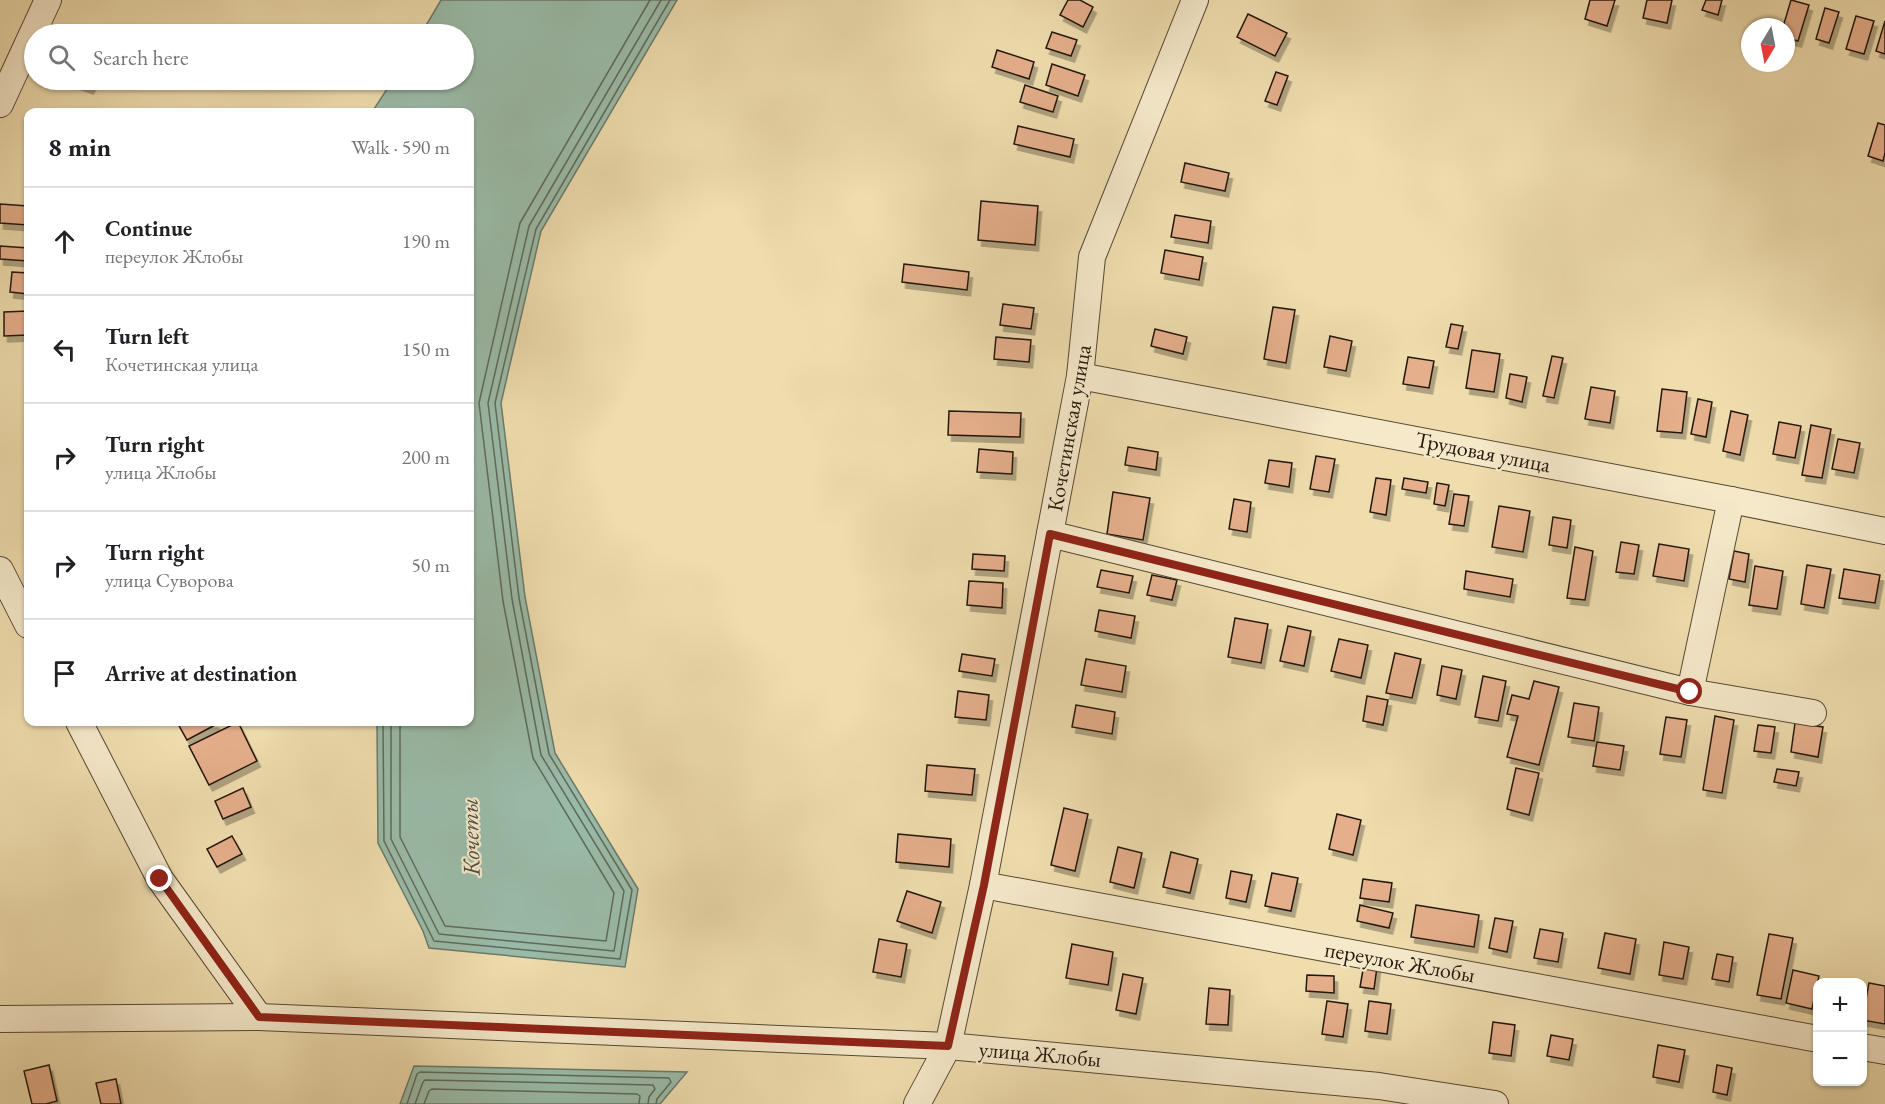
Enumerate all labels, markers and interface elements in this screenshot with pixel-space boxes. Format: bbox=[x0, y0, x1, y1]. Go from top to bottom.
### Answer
north arrow bbox=[1741, 18, 1795, 72]
search box bbox=[24, 24, 474, 90]
icon: search bbox=[45, 41, 78, 74]
text: Search here bbox=[93, 43, 188, 72]
text: 8 min bbox=[48, 130, 111, 164]
text: Walk · 590 m bbox=[351, 134, 450, 160]
text: Continue bbox=[105, 214, 192, 243]
icon: ahead bbox=[48, 225, 81, 258]
text: 190 m bbox=[402, 228, 450, 254]
text: переулок Жлобы bbox=[105, 243, 243, 269]
text: Turn left bbox=[105, 322, 189, 351]
icon: left bbox=[48, 333, 81, 366]
text: 150 m bbox=[402, 336, 450, 362]
street label: Кочетинская улица bbox=[1040, 342, 1098, 514]
text: Кочетинская улица bbox=[105, 351, 258, 377]
street label: Трудовая улица bbox=[1413, 425, 1553, 479]
text: Turn right bbox=[105, 430, 204, 459]
icon: right bbox=[48, 441, 81, 474]
text: 200 m bbox=[402, 444, 450, 470]
text: улица Жлобы bbox=[105, 459, 217, 485]
text: Turn right bbox=[105, 538, 204, 567]
icon: right bbox=[48, 549, 81, 582]
text: 50 m bbox=[411, 552, 450, 578]
text: улица Суворова bbox=[105, 567, 234, 593]
icon: arrive bbox=[48, 657, 81, 690]
text: Arrive at destination bbox=[105, 659, 297, 688]
route start bbox=[1676, 678, 1702, 704]
water label: Кочеты bbox=[453, 798, 487, 877]
route end bbox=[146, 865, 172, 891]
street label: переулок Жлобы bbox=[1323, 935, 1477, 989]
map controls bbox=[1813, 978, 1867, 1086]
button: + bbox=[1813, 978, 1867, 1032]
button: − bbox=[1813, 1032, 1867, 1086]
street label: улица Жлобы bbox=[978, 1034, 1102, 1074]

